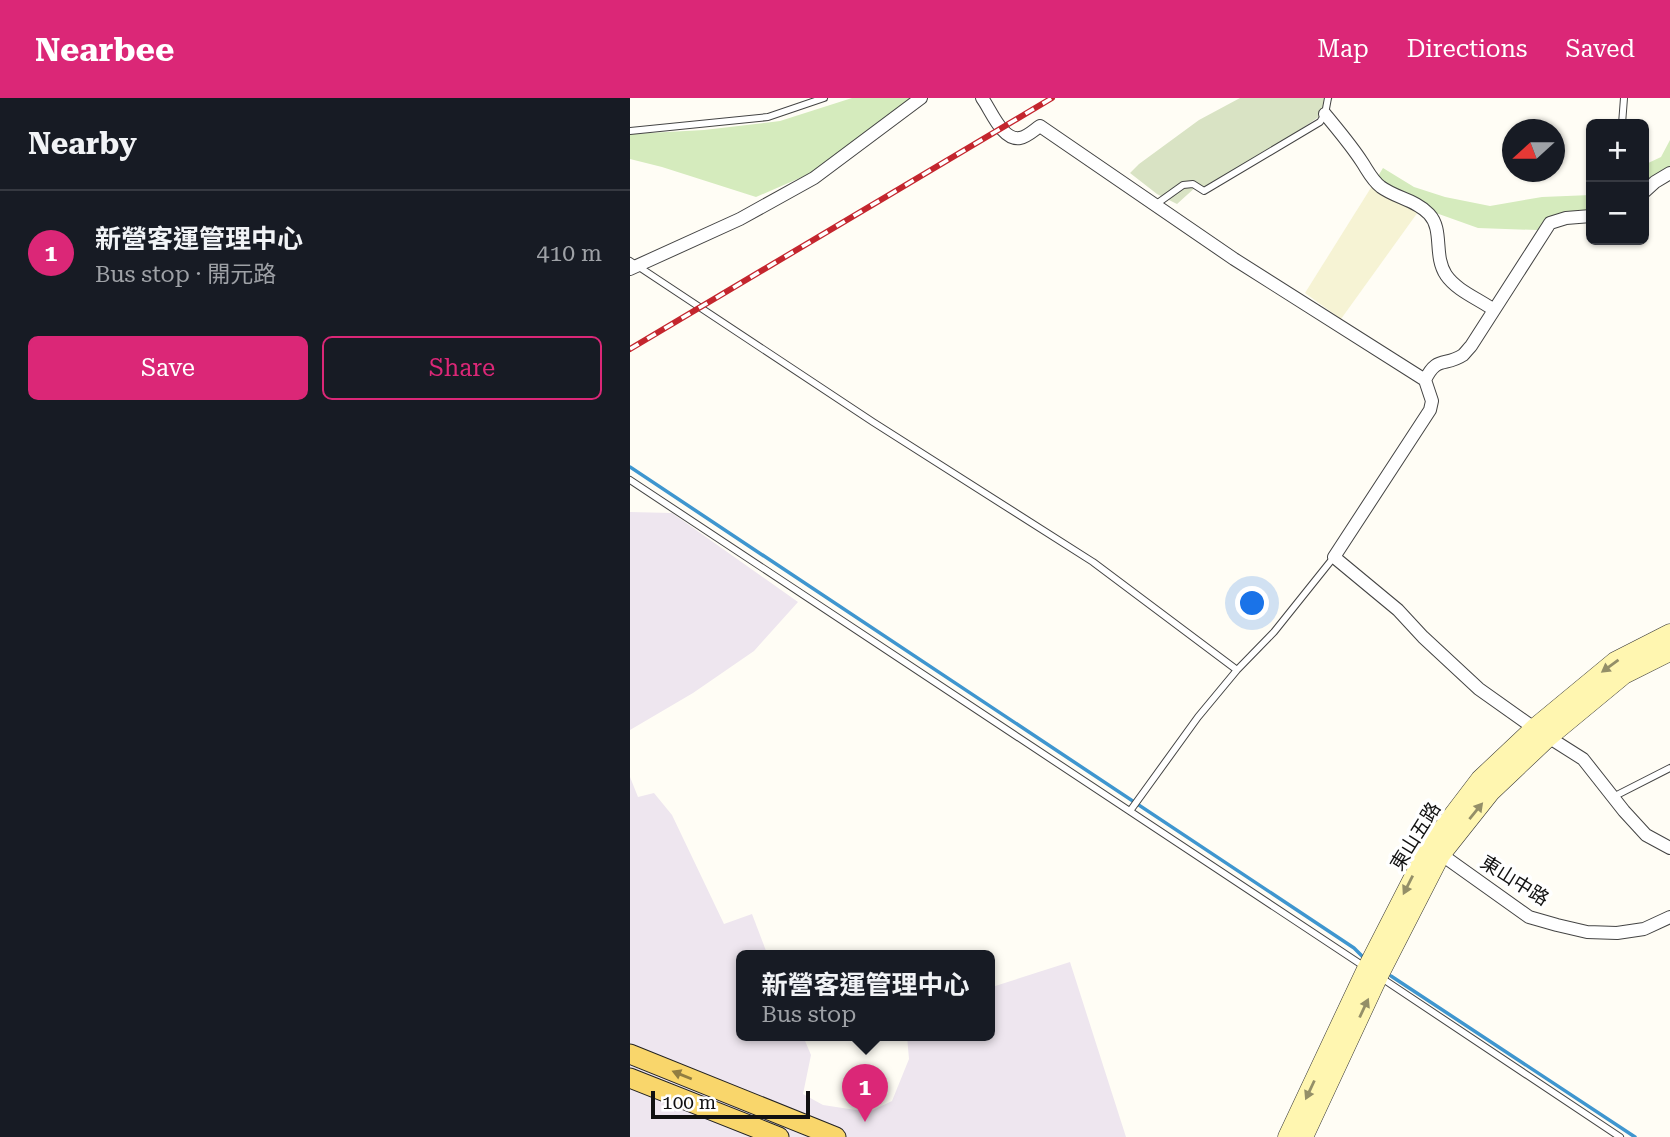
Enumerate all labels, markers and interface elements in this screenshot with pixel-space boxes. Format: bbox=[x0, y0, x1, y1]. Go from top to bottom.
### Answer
text: Nearbee bbox=[35, 30, 174, 69]
text: Map bbox=[1317, 35, 1369, 63]
text: Directions bbox=[1407, 35, 1527, 63]
text: Saved bbox=[1565, 35, 1635, 63]
north arrow bbox=[1502, 119, 1565, 182]
map controls bbox=[1586, 119, 1649, 245]
button: + bbox=[1586, 119, 1649, 182]
text: Nearby bbox=[28, 126, 137, 161]
button: − bbox=[1586, 182, 1649, 245]
text: 新營客運管理中心 bbox=[95, 224, 303, 254]
text: 1 bbox=[45, 240, 57, 267]
text: 410 m bbox=[537, 240, 602, 267]
text: Bus stop · 開元路 bbox=[95, 261, 276, 288]
button: Save bbox=[28, 336, 308, 400]
button: Share bbox=[322, 336, 602, 400]
your location bbox=[1235, 586, 1269, 620]
one-way arrow bbox=[1601, 659, 1620, 673]
street label: 東山五路 bbox=[1386, 798, 1445, 875]
one-way arrow bbox=[1468, 803, 1483, 821]
street label: 東山中路 bbox=[1476, 851, 1553, 910]
one-way arrow bbox=[1403, 875, 1414, 895]
popup bbox=[736, 950, 995, 1041]
text: 新營客運管理中心 bbox=[761, 970, 970, 1000]
one-way arrow bbox=[1359, 998, 1370, 1019]
text: Bus stop bbox=[761, 1001, 856, 1028]
pin: 1 bbox=[842, 1064, 888, 1122]
one-way arrow bbox=[671, 1069, 692, 1080]
one-way arrow bbox=[1304, 1080, 1315, 1100]
scale bar bbox=[651, 1088, 810, 1120]
text: 100 m bbox=[662, 1091, 716, 1114]

